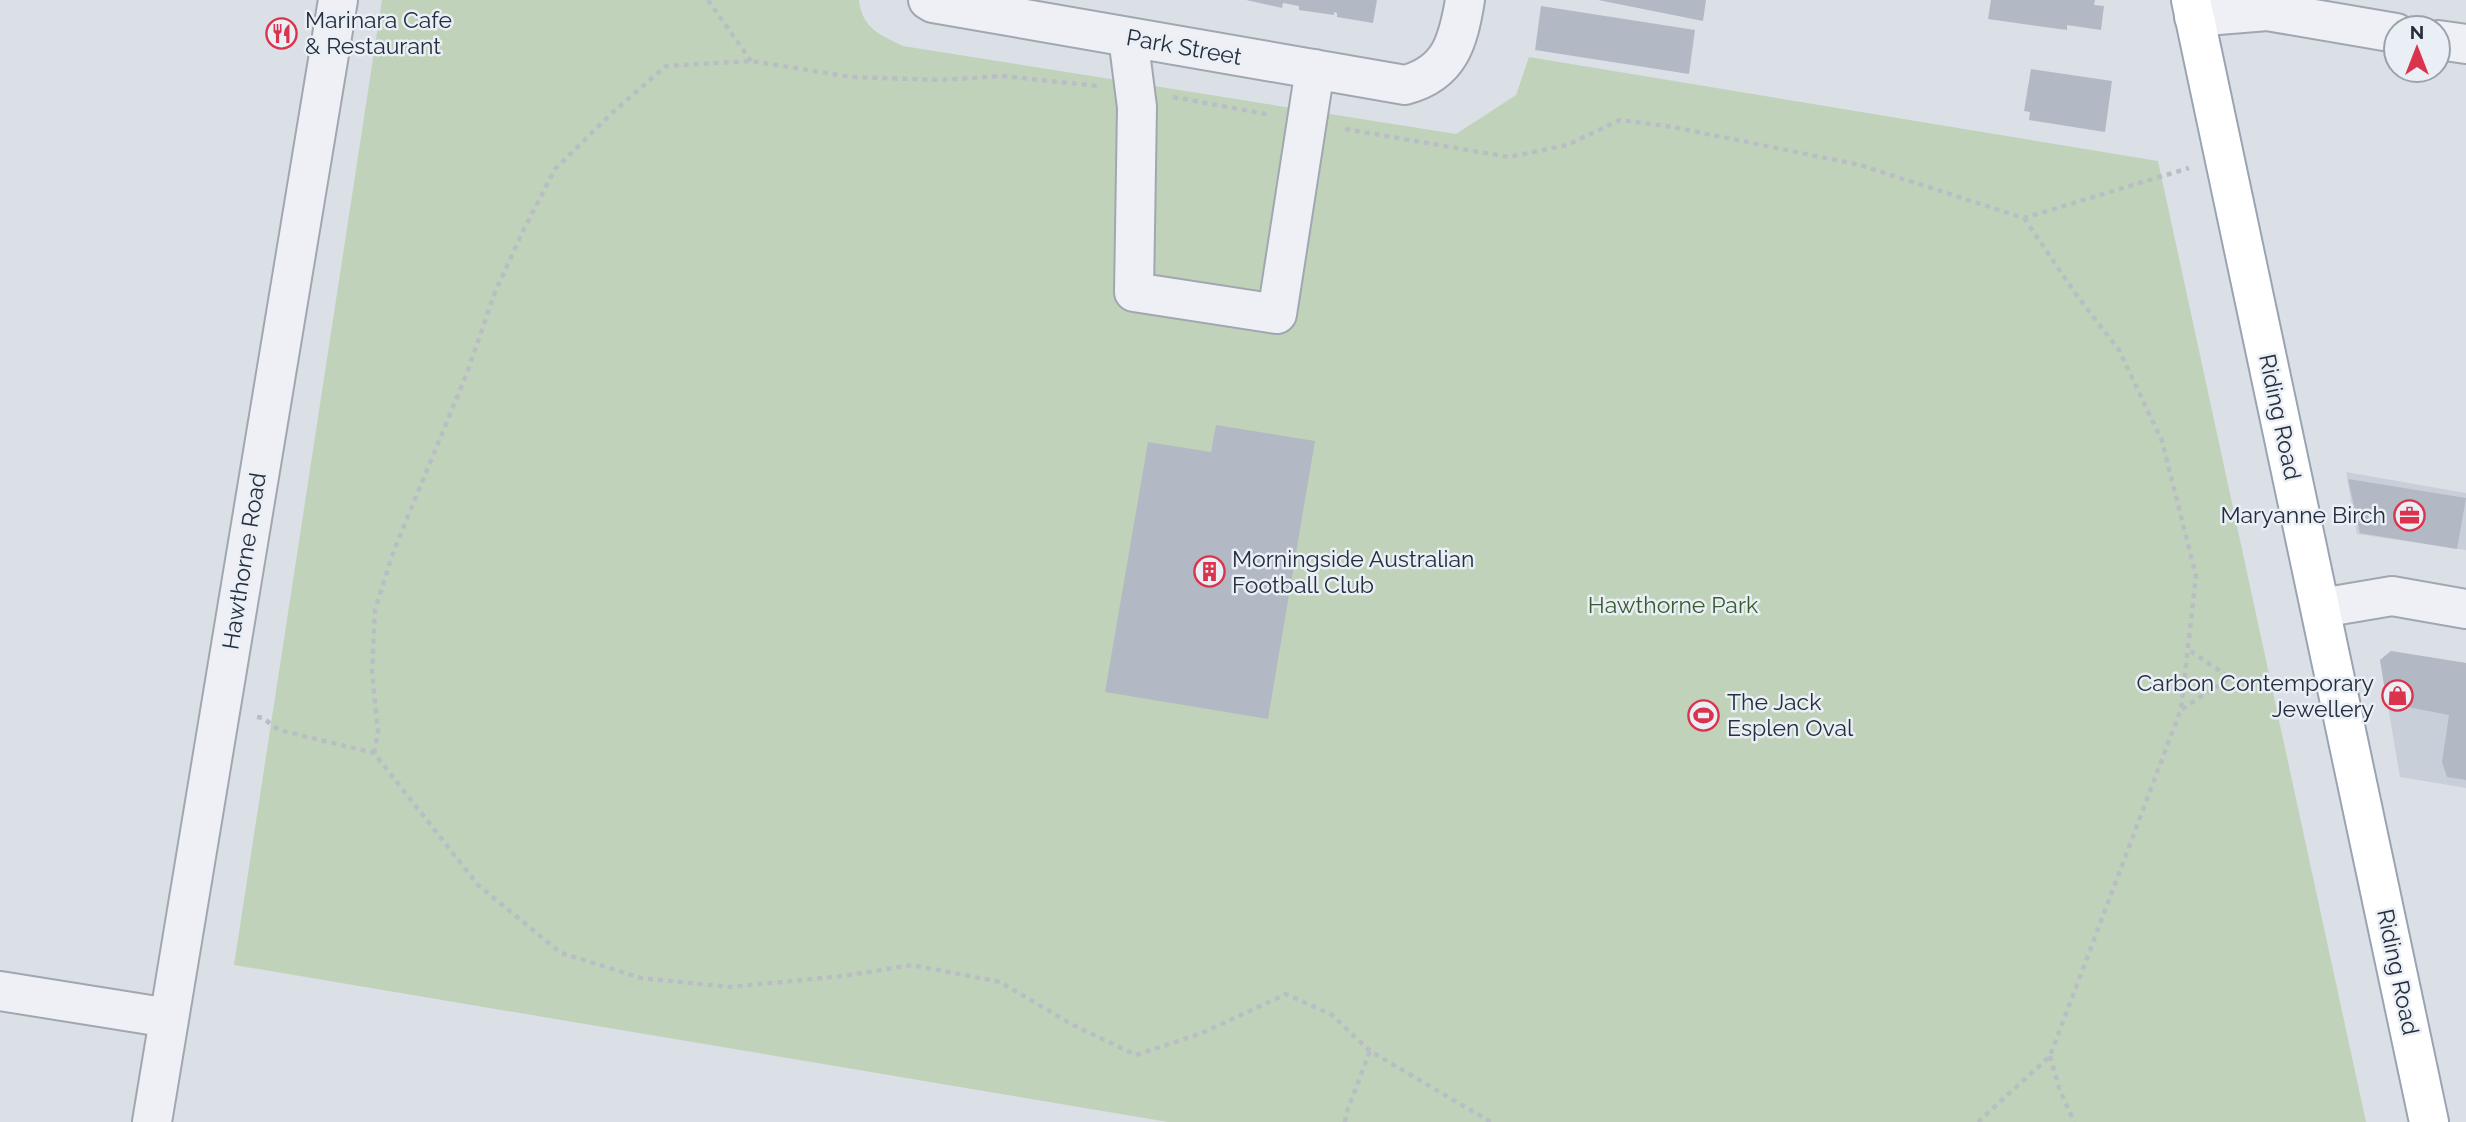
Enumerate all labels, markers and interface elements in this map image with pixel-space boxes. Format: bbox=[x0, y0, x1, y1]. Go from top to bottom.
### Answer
place label: Marinara Cafe & Restaurant bbox=[305, 6, 452, 59]
north arrow bbox=[2382, 14, 2452, 84]
restaurant icon: Marinara Cafe & Restaurant bbox=[265, 16, 299, 50]
text: N bbox=[2410, 21, 2424, 43]
street label: Park Street bbox=[1124, 23, 1244, 70]
street label: Riding Road bbox=[2254, 352, 2307, 482]
street label: Hawthorne Road bbox=[216, 471, 271, 651]
office icon: Maryanne Birch bbox=[2392, 498, 2426, 532]
place label: Maryanne Birch bbox=[2220, 501, 2386, 528]
place label: Morningside Australian Football Club bbox=[1232, 545, 1474, 598]
building icon: Morningside Australian Football Club bbox=[1192, 555, 1226, 589]
park label: Hawthorne Park bbox=[1588, 591, 1758, 618]
place label: Carbon Contemporary Jewellery bbox=[2137, 669, 2374, 722]
shop icon: Carbon Contemporary Jewellery bbox=[2380, 679, 2414, 713]
place label: The Jack Esplen Oval bbox=[1727, 688, 1854, 741]
sports icon: The Jack Esplen Oval bbox=[1687, 698, 1721, 732]
street label: Riding Road bbox=[2372, 907, 2425, 1037]

